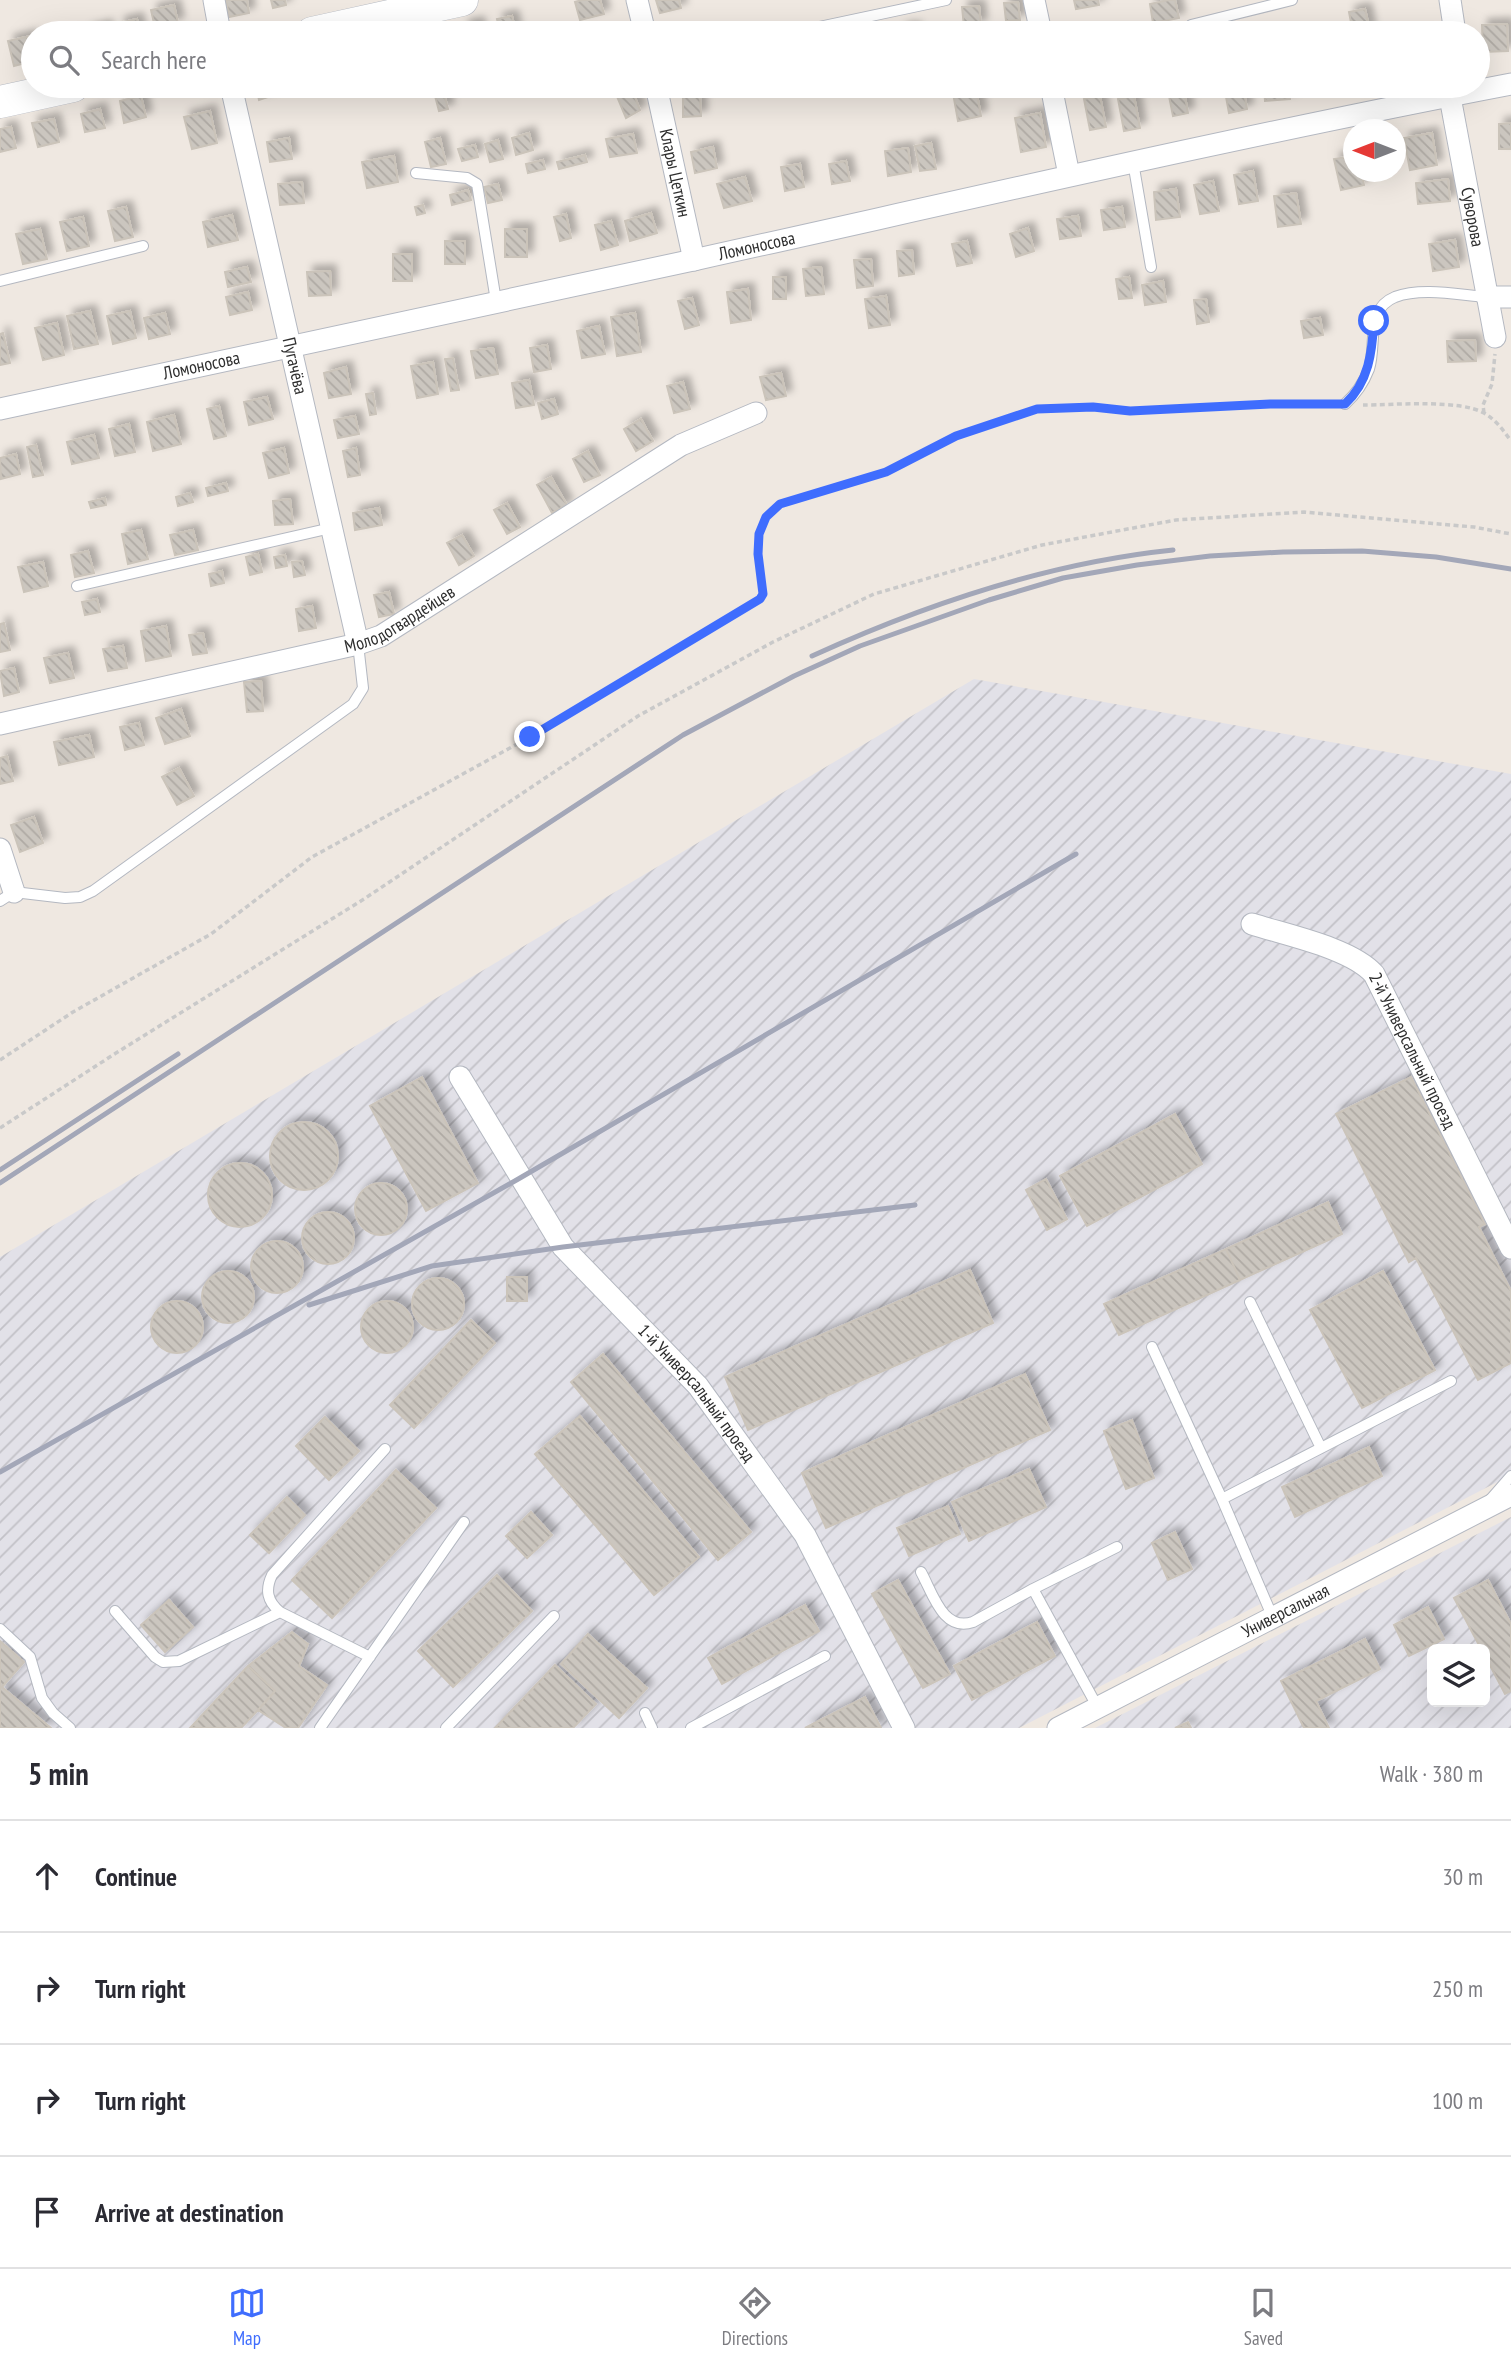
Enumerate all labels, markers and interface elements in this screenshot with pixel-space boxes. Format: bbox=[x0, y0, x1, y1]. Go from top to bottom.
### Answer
search box bbox=[21, 21, 1490, 98]
icon: search bbox=[45, 41, 83, 79]
text: Search here bbox=[101, 43, 207, 76]
north arrow bbox=[1343, 119, 1406, 182]
street label: Клары Цеткин bbox=[655, 126, 696, 219]
street label: Суворова bbox=[1456, 185, 1490, 248]
street label: Ломоносова bbox=[715, 226, 797, 265]
route start bbox=[1358, 305, 1389, 336]
street label: Пугачёва bbox=[278, 335, 313, 396]
street label: Ломоносова bbox=[160, 346, 242, 385]
street label: Молодогвардейцев bbox=[342, 580, 459, 658]
route end bbox=[514, 721, 545, 752]
street label: 2-й Универсальный проезд bbox=[1364, 968, 1462, 1133]
street label: 1-й Универсальный проезд bbox=[633, 1319, 761, 1466]
street label: Универсальная bbox=[1238, 1578, 1333, 1642]
map controls bbox=[1427, 1644, 1490, 1707]
button: layers bbox=[1427, 1644, 1490, 1707]
text: 5 min bbox=[28, 1754, 89, 1793]
text: Walk · 380 m bbox=[1380, 1759, 1483, 1788]
icon: ahead bbox=[28, 1857, 66, 1895]
text: Continue bbox=[95, 1860, 177, 1893]
text: 30 m bbox=[1442, 1862, 1483, 1891]
icon: right bbox=[28, 1969, 66, 2007]
text: Turn right bbox=[95, 1972, 186, 2005]
text: 250 m bbox=[1432, 1974, 1483, 2003]
icon: right bbox=[28, 2081, 66, 2119]
text: Turn right bbox=[95, 2084, 186, 2117]
text: 100 m bbox=[1432, 2086, 1483, 2115]
icon: arrive bbox=[28, 2193, 66, 2231]
text: Arrive at destination bbox=[95, 2196, 284, 2229]
tab: Map bbox=[228, 2284, 266, 2350]
tab: Directions bbox=[722, 2284, 788, 2350]
tab: Saved bbox=[1244, 2284, 1283, 2350]

